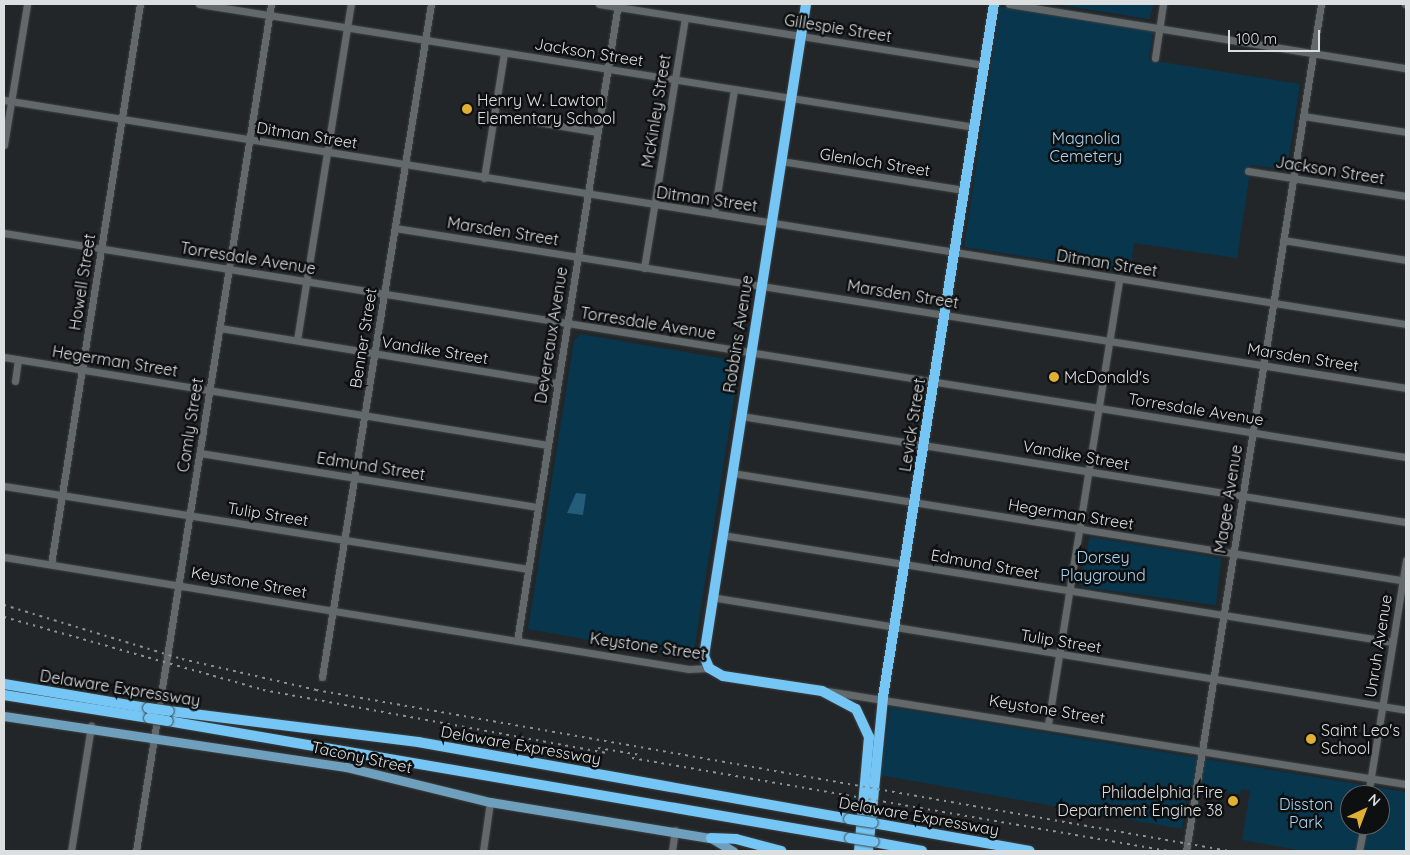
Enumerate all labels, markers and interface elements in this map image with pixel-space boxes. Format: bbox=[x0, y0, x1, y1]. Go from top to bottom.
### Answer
street label: Gillespie Street bbox=[783, 10, 893, 46]
scale bar bbox=[1230, 20, 1322, 52]
text: 100 m bbox=[1236, 29, 1277, 48]
street label: Jackson Street bbox=[533, 34, 645, 70]
street label: McKinley Street bbox=[638, 53, 674, 169]
place label: Henry W. Lawton Elementary School bbox=[477, 90, 616, 128]
marker: Henry W. Lawton Elementary School bbox=[461, 103, 473, 115]
street label: Ditman Street bbox=[255, 118, 359, 152]
park label: Magnolia Cemetery bbox=[1050, 128, 1122, 166]
street label: Glenloch Street bbox=[818, 144, 932, 180]
street label: Jackson Street bbox=[1274, 152, 1386, 188]
street label: Ditman Street bbox=[655, 182, 759, 216]
street label: Marsden Street bbox=[446, 213, 560, 249]
street label: Howell Street bbox=[65, 232, 99, 332]
street label: Torresdale Avenue bbox=[179, 238, 317, 278]
street label: Ditman Street bbox=[1055, 246, 1159, 280]
street label: Devereaux Avenue bbox=[531, 265, 571, 405]
street label: Robbins Avenue bbox=[719, 274, 757, 394]
street label: Marsden Street bbox=[846, 276, 960, 312]
street label: Benner Street bbox=[346, 287, 380, 389]
street label: Torresdale Avenue bbox=[579, 303, 717, 343]
street label: Vandike Street bbox=[380, 332, 490, 368]
street label: Marsden Street bbox=[1246, 339, 1360, 375]
street label: Hegerman Street bbox=[51, 342, 179, 380]
place label: McDonald's bbox=[1064, 367, 1150, 387]
marker: McDonald's bbox=[1048, 371, 1060, 383]
street label: Comly Street bbox=[173, 376, 207, 474]
street label: Levick Street bbox=[895, 377, 929, 473]
street label: Torresdale Avenue bbox=[1127, 389, 1265, 429]
street label: Vandike Street bbox=[1021, 436, 1131, 474]
street label: Magee Avenue bbox=[1210, 443, 1246, 555]
street label: Edmund Street bbox=[315, 448, 427, 484]
street label: Hegerman Street bbox=[1007, 495, 1135, 533]
street label: Tulip Street bbox=[226, 498, 310, 530]
street label: Edmund Street bbox=[929, 545, 1041, 583]
park label: Dorsey Playground bbox=[1060, 547, 1146, 585]
street label: Keystone Street bbox=[190, 562, 308, 602]
street label: Unruh Avenue bbox=[1360, 593, 1396, 699]
street label: Tulip Street bbox=[1019, 625, 1103, 657]
street label: Keystone Street bbox=[589, 628, 707, 664]
street label: Delaware Expressway bbox=[38, 666, 202, 710]
street label: Keystone Street bbox=[988, 690, 1106, 728]
place label: Saint Leo's School bbox=[1321, 720, 1400, 758]
street label: Delaware Expressway bbox=[439, 721, 603, 769]
marker: Saint Leo's School bbox=[1305, 733, 1317, 745]
street label: Tacony Street bbox=[310, 737, 414, 777]
place label: Philadelphia Fire Department Engine 38 bbox=[1057, 782, 1223, 820]
north arrow bbox=[1340, 785, 1390, 835]
text: N bbox=[1365, 790, 1384, 810]
street label: Delaware Expressway bbox=[837, 792, 1001, 840]
park label: Disston Park bbox=[1279, 794, 1333, 832]
marker: Philadelphia Fire Department Engine 38 bbox=[1227, 795, 1239, 807]

